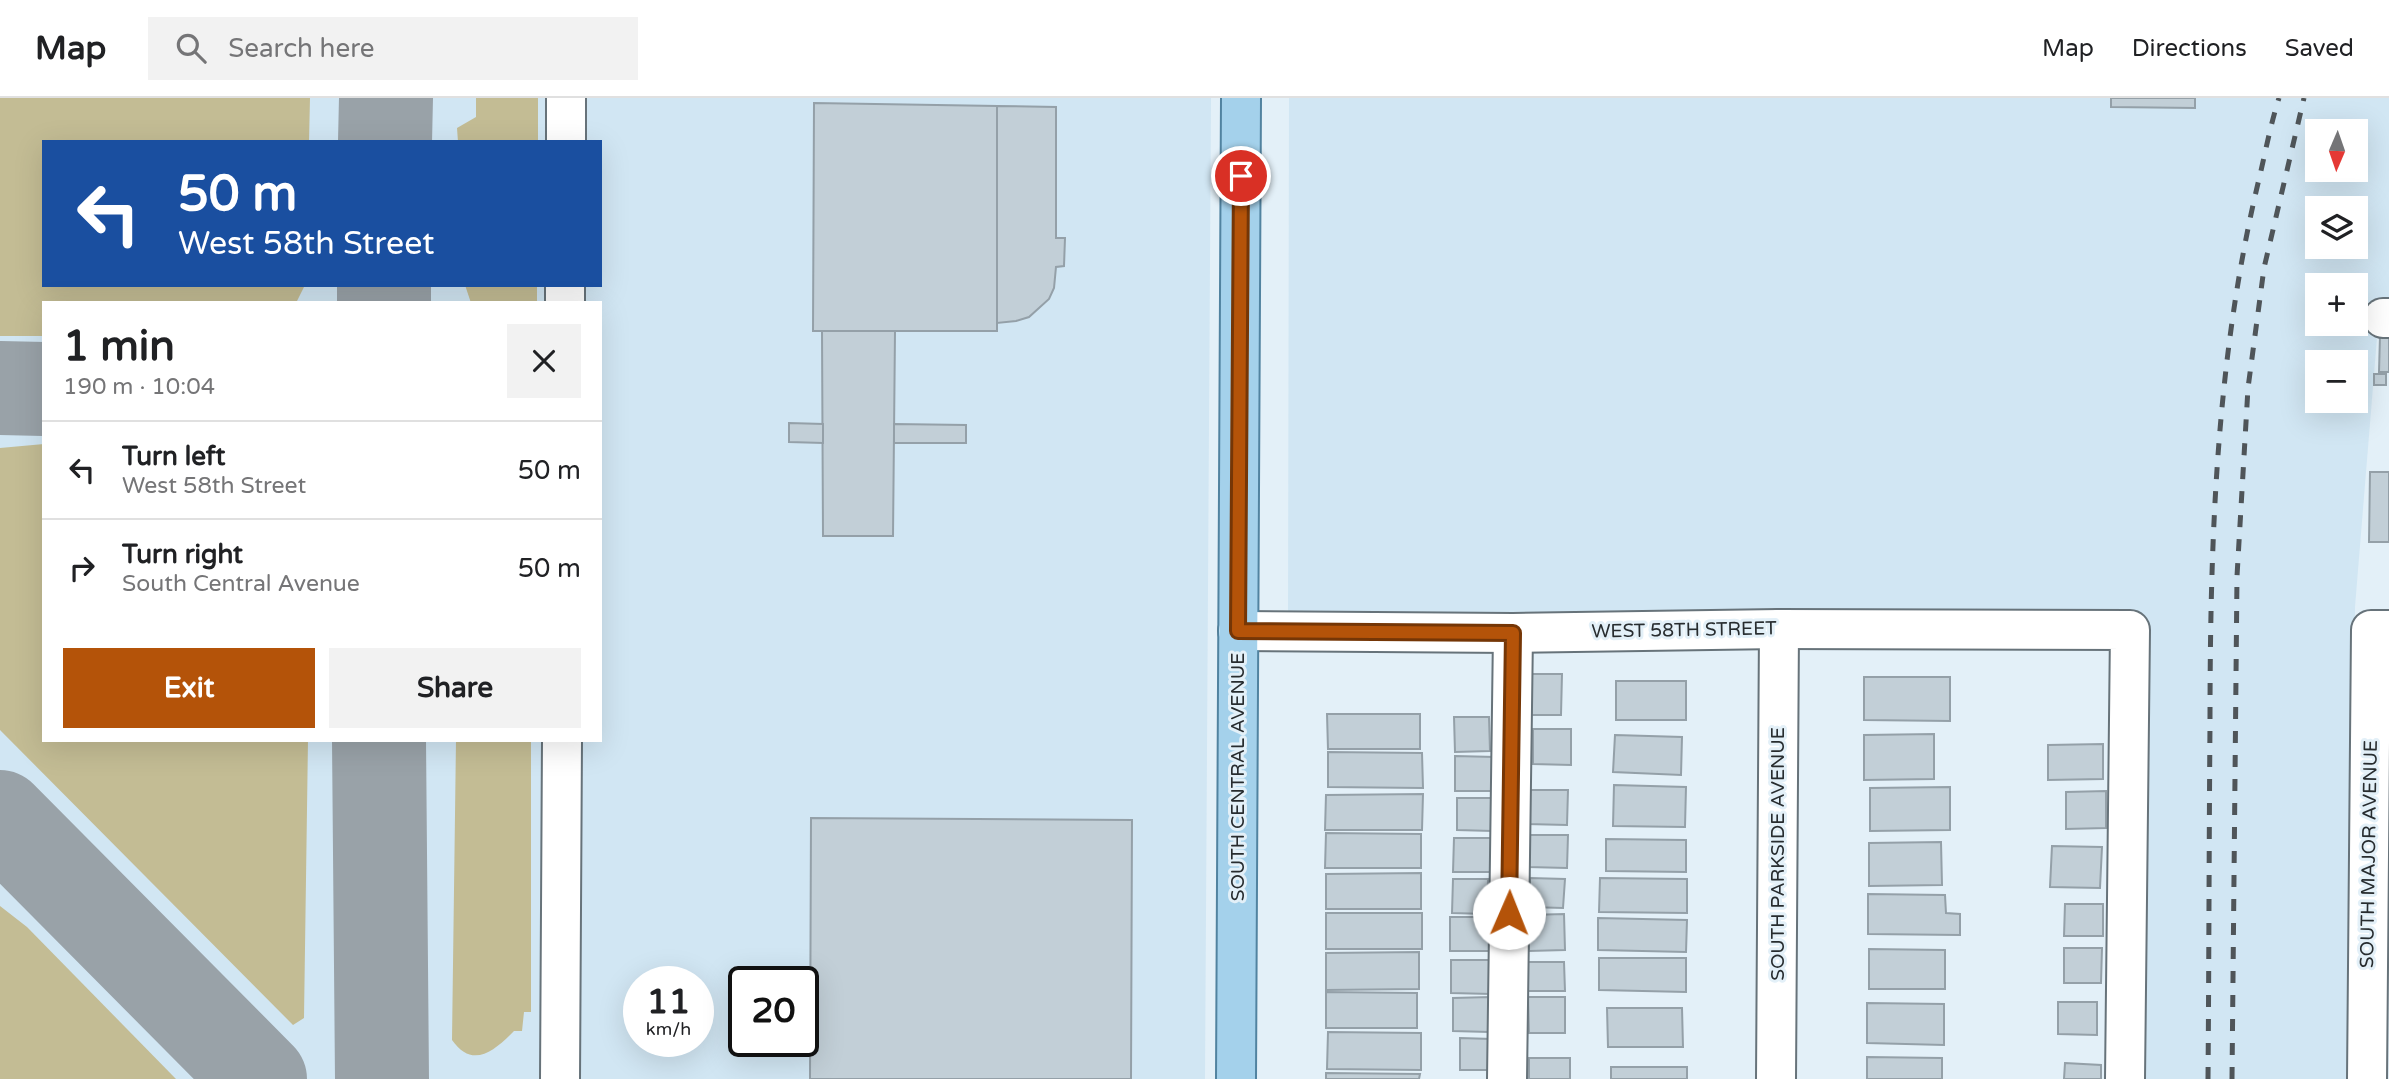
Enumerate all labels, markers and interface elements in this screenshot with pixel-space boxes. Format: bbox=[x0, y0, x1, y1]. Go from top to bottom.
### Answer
search box bbox=[148, 17, 638, 80]
text: Map bbox=[35, 29, 106, 68]
icon: search bbox=[172, 29, 210, 67]
text: Search here bbox=[228, 33, 374, 64]
text: Map bbox=[2042, 34, 2094, 63]
text: Directions bbox=[2132, 34, 2247, 63]
text: Saved bbox=[2285, 34, 2354, 63]
north arrow bbox=[2305, 119, 2368, 182]
map controls bbox=[2305, 119, 2368, 413]
pin bbox=[1211, 146, 1271, 206]
icon: arrive bbox=[1222, 157, 1260, 195]
text: 50 m bbox=[178, 165, 297, 224]
icon: left bbox=[63, 168, 154, 259]
button: layers bbox=[2305, 196, 2368, 259]
text: West 58th Street bbox=[178, 225, 434, 263]
button: + bbox=[2305, 273, 2368, 336]
text: 1 min bbox=[63, 321, 175, 372]
button: close bbox=[507, 324, 581, 398]
button: − bbox=[2305, 350, 2368, 413]
text: 190 m · 10:04 bbox=[63, 373, 215, 401]
text: Turn left bbox=[122, 441, 225, 472]
icon: left bbox=[63, 451, 101, 489]
text: 50 m bbox=[518, 455, 581, 486]
text: West 58th Street bbox=[122, 472, 306, 500]
text: Turn right bbox=[122, 539, 243, 570]
icon: right bbox=[63, 549, 101, 587]
text: 50 m bbox=[518, 553, 581, 584]
text: South Central Avenue bbox=[122, 570, 360, 598]
street label: WEST 58TH STREET bbox=[1591, 617, 1777, 643]
button: Exit bbox=[63, 648, 315, 728]
button: Share bbox=[329, 648, 581, 728]
street label: SOUTH CENTRAL AVENUE bbox=[1227, 653, 1249, 901]
street label: SOUTH PARKSIDE AVENUE bbox=[1767, 727, 1789, 981]
street label: SOUTH MAJOR AVENUE bbox=[2356, 740, 2382, 968]
position arrow bbox=[1472, 876, 1546, 950]
speed limit sign: 20 bbox=[728, 966, 819, 1057]
text: 11 bbox=[647, 981, 690, 1023]
text: km/h bbox=[646, 1018, 691, 1040]

